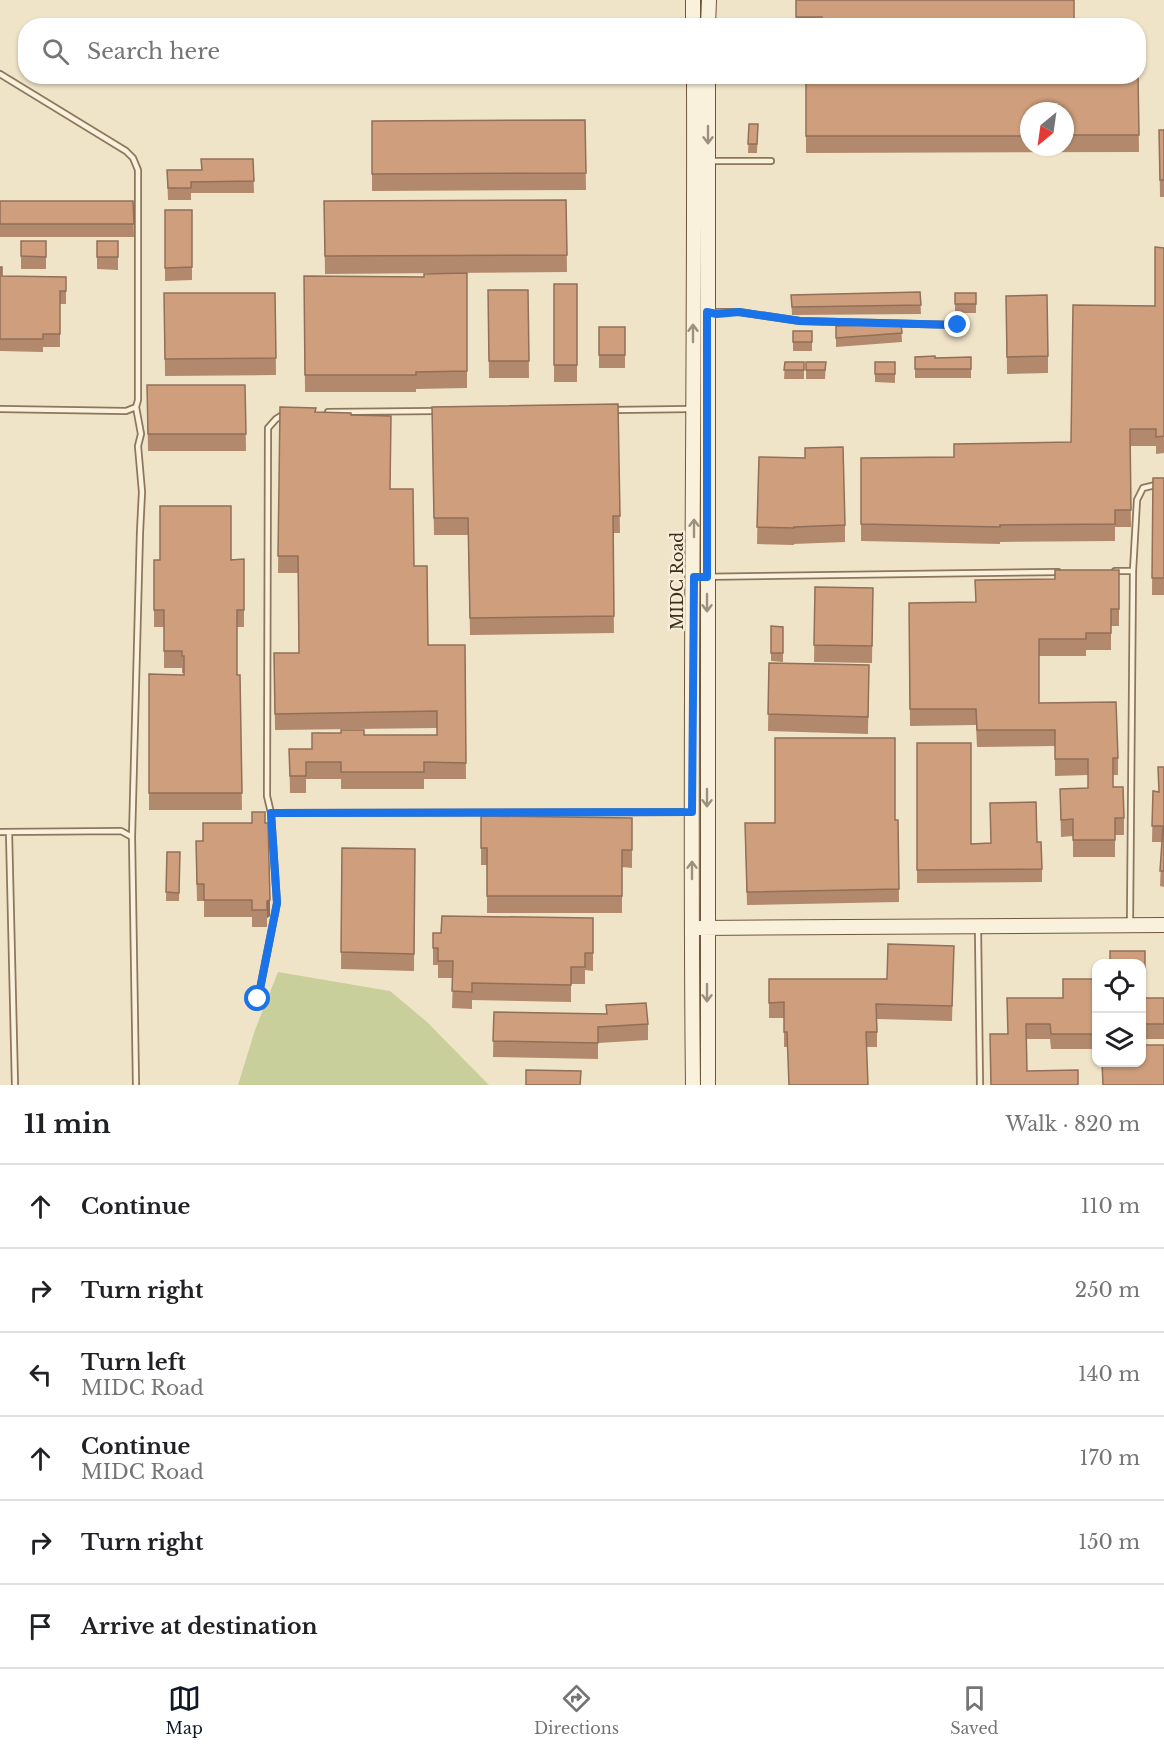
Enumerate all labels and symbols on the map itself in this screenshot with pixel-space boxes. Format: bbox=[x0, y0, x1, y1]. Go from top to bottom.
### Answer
north arrow bbox=[1020, 102, 1074, 156]
one-way arrow bbox=[702, 124, 714, 144]
route end bbox=[944, 311, 970, 337]
one-way arrow bbox=[687, 323, 699, 343]
one-way arrow bbox=[688, 518, 699, 538]
street label: MIDC Road bbox=[667, 532, 687, 630]
one-way arrow bbox=[701, 592, 713, 612]
one-way arrow bbox=[701, 787, 713, 807]
one-way arrow bbox=[686, 860, 697, 880]
one-way arrow bbox=[702, 982, 713, 1002]
route start bbox=[244, 985, 270, 1011]

